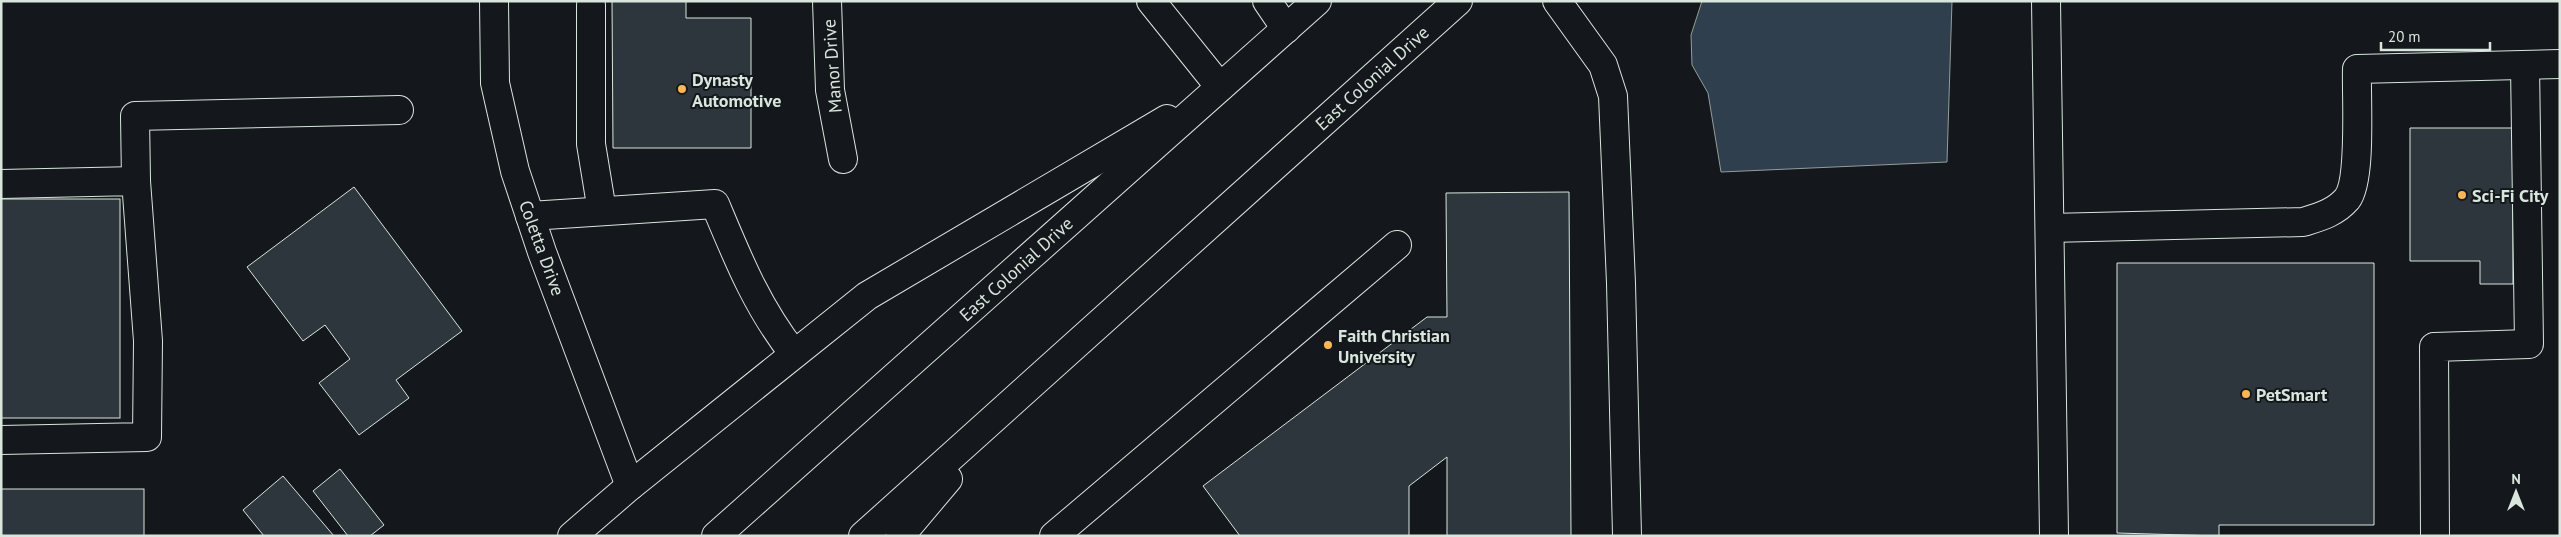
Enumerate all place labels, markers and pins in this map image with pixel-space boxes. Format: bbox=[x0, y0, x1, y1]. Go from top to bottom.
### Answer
place label: Dynasty Automotive bbox=[692, 68, 781, 112]
marker: Dynasty Automotive bbox=[676, 83, 688, 95]
place label: Sci-Fi City bbox=[2472, 184, 2549, 207]
marker: Sci-Fi City bbox=[2456, 189, 2468, 201]
place label: Faith Christian University bbox=[1338, 324, 1450, 368]
marker: Faith Christian University bbox=[1322, 339, 1334, 351]
place label: PetSmart bbox=[2256, 383, 2328, 406]
marker: PetSmart bbox=[2240, 388, 2252, 400]

